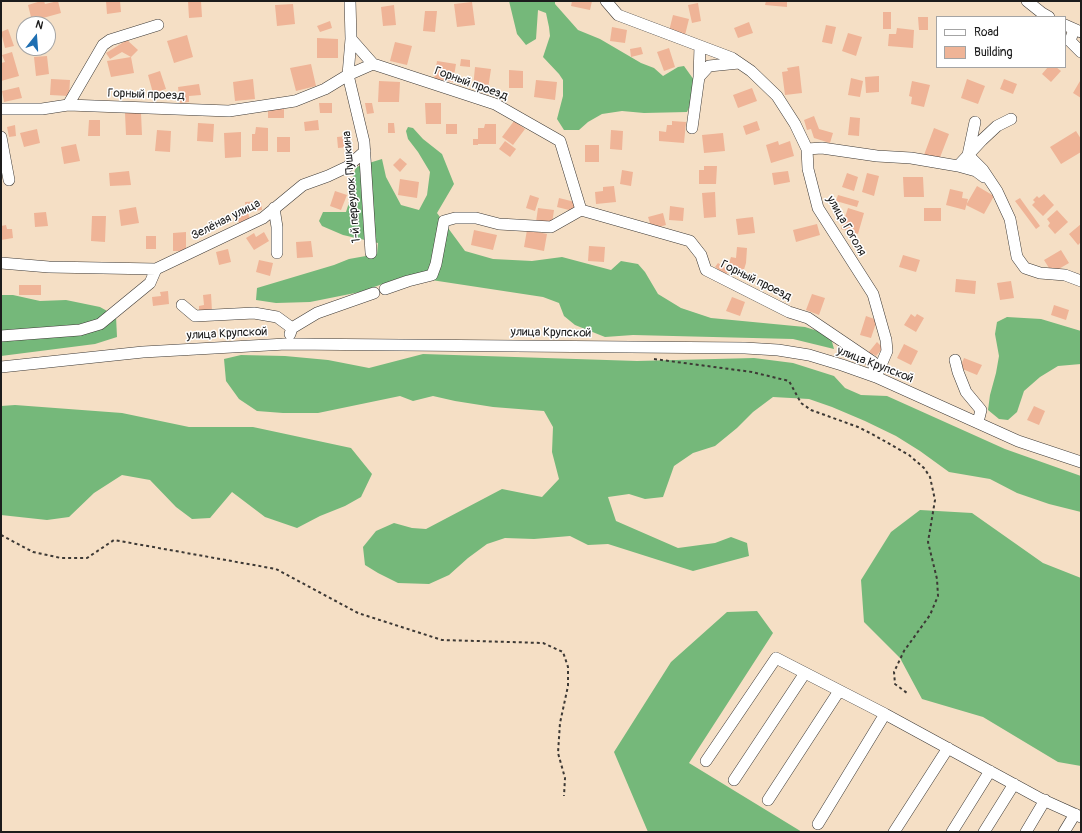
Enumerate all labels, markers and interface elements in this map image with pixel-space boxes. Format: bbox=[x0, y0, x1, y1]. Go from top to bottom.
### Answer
north arrow bbox=[16, 16, 56, 56]
legend bbox=[936, 16, 1066, 68]
text: N bbox=[34, 18, 45, 32]
text: Road bbox=[974, 25, 999, 40]
text: Building bbox=[974, 45, 1013, 60]
street label: Горный проезд bbox=[432, 64, 510, 104]
street label: Горный проезд bbox=[107, 86, 185, 104]
street label: 1-й переулок Пушкина bbox=[340, 130, 364, 244]
street label: улица Гоголя bbox=[823, 193, 869, 259]
street label: Зелёная улица bbox=[189, 196, 263, 244]
street label: Горный проезд bbox=[718, 258, 794, 304]
street label: улица Крупской bbox=[186, 325, 268, 343]
street label: улица Крупской bbox=[510, 325, 592, 341]
street label: улица Крупской bbox=[835, 344, 915, 386]

